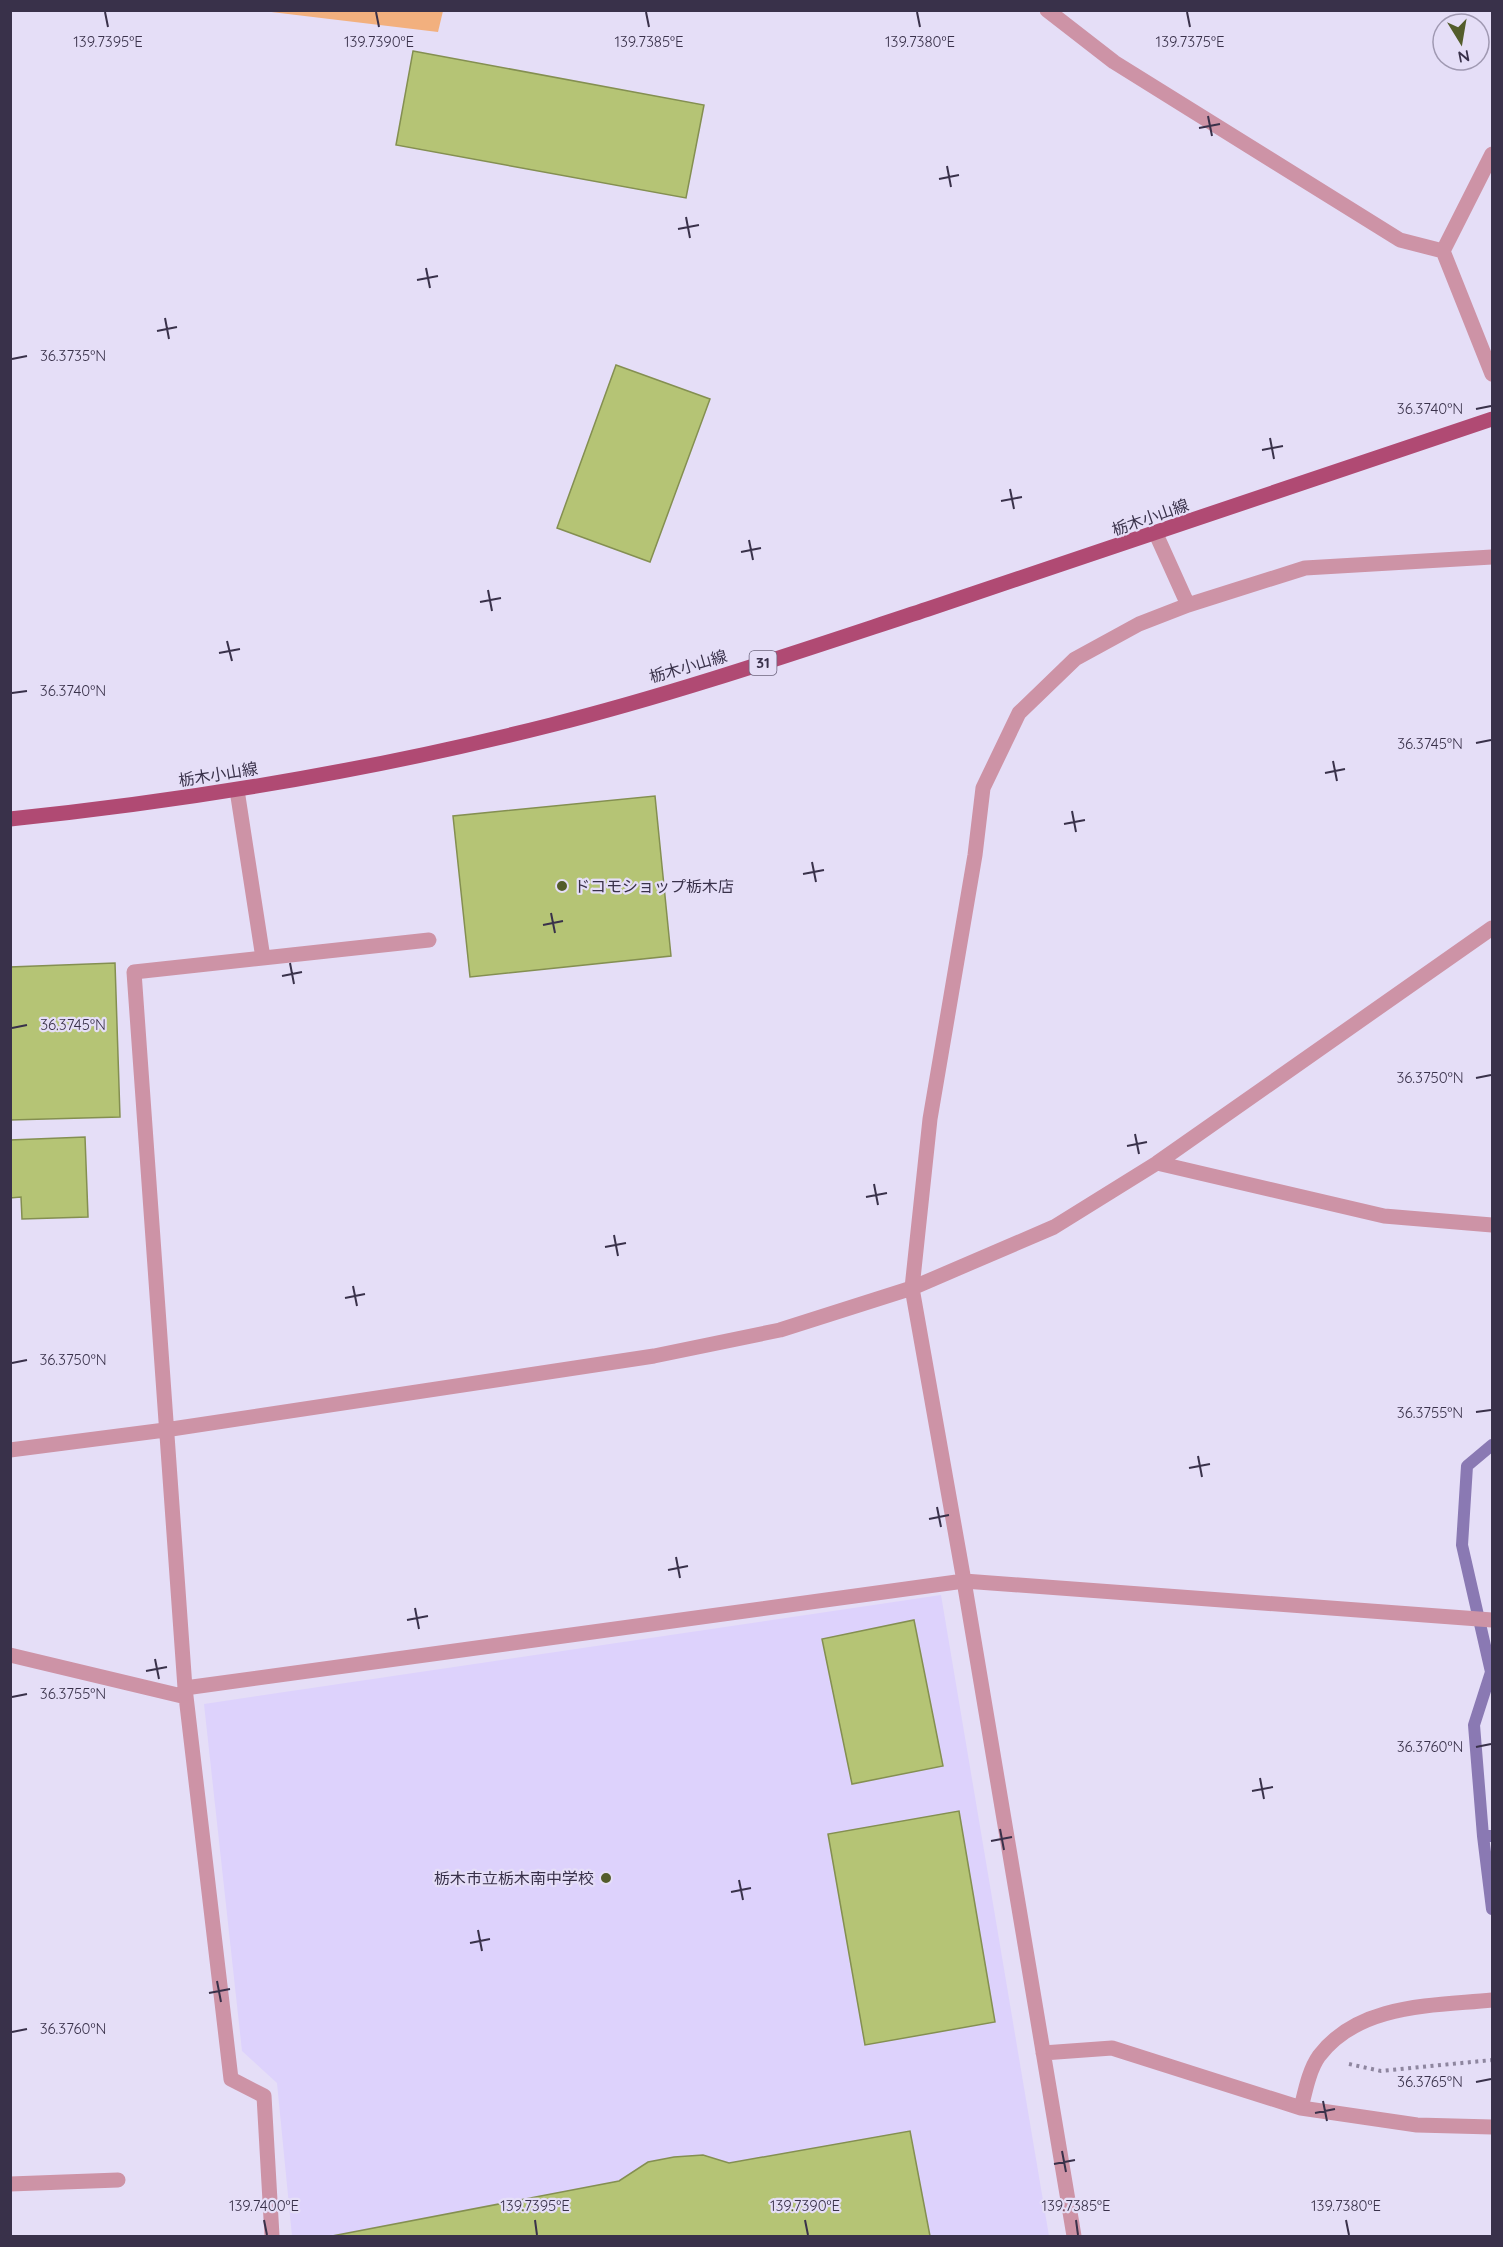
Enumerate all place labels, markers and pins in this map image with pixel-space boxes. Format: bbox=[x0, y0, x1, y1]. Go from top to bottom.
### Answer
place label: ドコモショップ栃木店 bbox=[574, 876, 734, 896]
marker: ドコモショップ栃木店 bbox=[555, 879, 569, 893]
place label: 栃木市立栃木南中学校 bbox=[434, 1868, 594, 1888]
marker: 栃木市立栃木南中学校 bbox=[599, 1871, 613, 1885]

